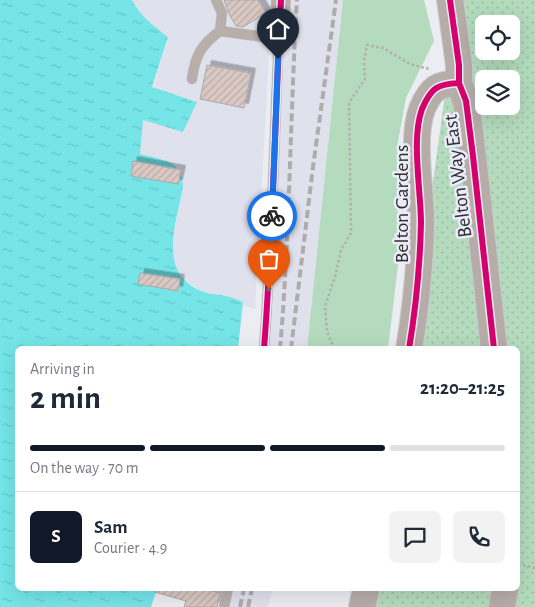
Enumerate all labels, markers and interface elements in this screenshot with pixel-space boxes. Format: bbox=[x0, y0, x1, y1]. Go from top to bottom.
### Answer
pin bbox=[257, 8, 299, 59]
icon: home bbox=[264, 15, 292, 43]
map controls bbox=[475, 15, 520, 115]
button: locate bbox=[475, 15, 520, 60]
button: layers bbox=[475, 70, 520, 115]
street label: Belton Way East bbox=[440, 113, 475, 239]
street label: Belton Gardens bbox=[392, 145, 412, 263]
courier bbox=[247, 191, 297, 241]
icon: bike bbox=[258, 202, 286, 230]
pin bbox=[248, 238, 290, 289]
icon: bag bbox=[255, 245, 283, 273]
text: Arriving in bbox=[30, 361, 95, 377]
text: 21:20–21:25 bbox=[420, 379, 505, 398]
text: 2 min bbox=[30, 382, 101, 414]
text: On the way · 70 m bbox=[30, 460, 139, 476]
button: chat bbox=[389, 511, 441, 563]
button: phone bbox=[453, 511, 505, 563]
text: Sam bbox=[94, 518, 128, 537]
text: S bbox=[51, 527, 61, 546]
text: Courier · 4.9 bbox=[94, 540, 167, 556]

